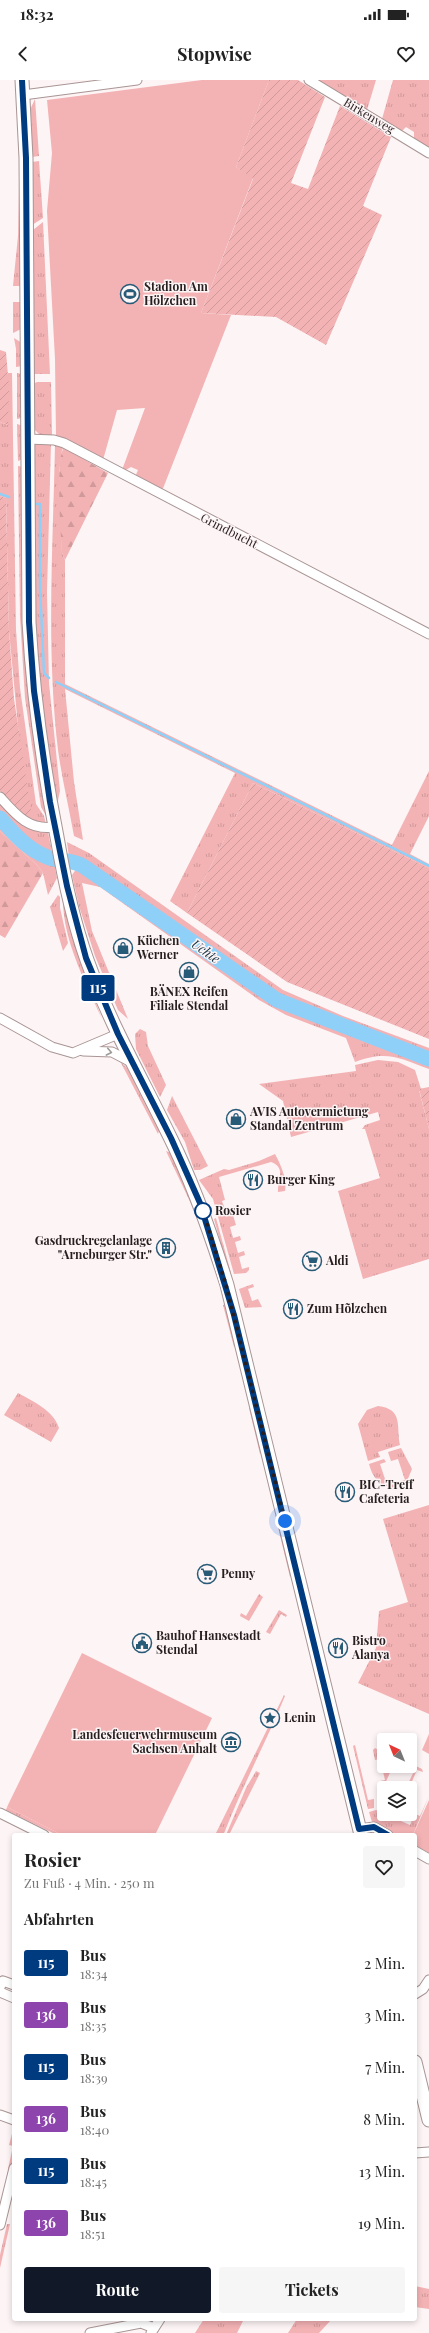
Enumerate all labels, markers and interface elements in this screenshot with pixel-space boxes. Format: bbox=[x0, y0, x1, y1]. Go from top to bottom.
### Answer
text: 18:32 bbox=[20, 4, 54, 24]
text: Stopwise bbox=[177, 42, 252, 66]
icon: back bbox=[12, 43, 34, 65]
icon: heart bbox=[395, 43, 417, 65]
street label: Birkenweg bbox=[341, 94, 399, 137]
place label: Stadion Am Hölzchen bbox=[144, 278, 208, 308]
sports icon: Stadion Am Hölzchen bbox=[119, 283, 141, 305]
street label: Grindbucht bbox=[198, 509, 262, 552]
place label: Küchen Werner bbox=[136, 932, 180, 962]
water label: Uchte bbox=[189, 935, 224, 967]
shop icon: Küchen Werner bbox=[112, 937, 134, 959]
shop icon: BÄNEX Reifen Filiale Stendal bbox=[178, 961, 200, 983]
line badge: 115 bbox=[75, 975, 121, 1001]
text: 115 bbox=[90, 978, 107, 997]
place label: BÄNEX Reifen Filiale Stendal bbox=[150, 983, 229, 1013]
one-way arrow bbox=[106, 1047, 112, 1056]
place label: AVIS Autovermietung Standal Zentrum bbox=[249, 1103, 369, 1133]
shop icon: AVIS Autovermietung Standal Zentrum bbox=[225, 1108, 247, 1130]
restaurant icon: Burger King bbox=[242, 1169, 264, 1191]
place label: Burger King bbox=[267, 1171, 335, 1187]
marker: Rosier bbox=[194, 1202, 212, 1220]
place label: Rosier bbox=[215, 1202, 251, 1218]
place label: Gasdruckregelanlage "Arneburger Str." bbox=[35, 1232, 152, 1262]
building icon: Gasdruckregelanlage "Arneburger Str." bbox=[155, 1237, 177, 1259]
supermarket icon: Aldi bbox=[301, 1250, 323, 1272]
place label: Aldi bbox=[325, 1252, 349, 1268]
restaurant icon: Zum Hõlzchen bbox=[282, 1298, 304, 1320]
place label: Zum Hõlzchen bbox=[307, 1300, 388, 1316]
place label: BIC-Treff Cafeteria bbox=[359, 1476, 415, 1506]
restaurant icon: BIC-Treff Cafeteria bbox=[334, 1481, 356, 1503]
your location bbox=[275, 1511, 295, 1531]
supermarket icon: Penny bbox=[196, 1563, 218, 1585]
place label: Penny bbox=[221, 1565, 256, 1581]
place label: Bauhof Hansestadt Stendal bbox=[156, 1627, 262, 1657]
public building icon: Bauhof Hansestadt Stendal bbox=[131, 1632, 153, 1654]
place label: Bistro Alanya bbox=[351, 1632, 390, 1662]
restaurant icon: Bistro Alanya bbox=[327, 1637, 349, 1659]
place icon: Lenin bbox=[259, 1707, 281, 1729]
place label: Lenin bbox=[284, 1709, 316, 1725]
place label: Landesfeuerwehrmuseum Sachsen Anhalt bbox=[72, 1726, 218, 1756]
museum icon: Landesfeuerwehrmuseum Sachsen Anhalt bbox=[220, 1731, 242, 1753]
north arrow bbox=[377, 1733, 417, 1773]
map controls bbox=[377, 1733, 417, 1821]
button: layers bbox=[377, 1781, 417, 1821]
text: Rosier bbox=[24, 1846, 81, 1872]
button: heart bbox=[363, 1846, 405, 1888]
text: Zu Fuß · 4 Min. · 250 m bbox=[24, 1874, 155, 1891]
text: Abfahrten bbox=[24, 1909, 94, 1929]
text: Bus bbox=[80, 1945, 106, 1965]
text: 115 bbox=[38, 1953, 55, 1972]
text: 2 Min. bbox=[364, 1953, 405, 1973]
text: 18:34 bbox=[80, 1965, 107, 1982]
text: Bus bbox=[80, 1997, 106, 2017]
text: 136 bbox=[36, 2005, 56, 2024]
text: 3 Min. bbox=[364, 2005, 405, 2025]
text: 18:35 bbox=[80, 2017, 106, 2034]
text: Bus bbox=[80, 2049, 106, 2069]
text: 115 bbox=[38, 2057, 55, 2076]
text: 7 Min. bbox=[365, 2057, 405, 2077]
text: 18:39 bbox=[80, 2069, 108, 2086]
text: Bus bbox=[80, 2101, 106, 2121]
text: 136 bbox=[36, 2109, 56, 2128]
text: 8 Min. bbox=[363, 2109, 405, 2129]
text: 18:40 bbox=[80, 2121, 109, 2138]
text: Bus bbox=[80, 2153, 106, 2173]
text: 115 bbox=[38, 2161, 55, 2180]
text: 13 Min. bbox=[359, 2161, 405, 2181]
text: 18:45 bbox=[80, 2173, 107, 2190]
text: Bus bbox=[80, 2205, 106, 2225]
text: 136 bbox=[36, 2213, 56, 2232]
text: 19 Min. bbox=[358, 2213, 405, 2233]
text: 18:51 bbox=[80, 2225, 105, 2242]
button: Route bbox=[24, 2267, 211, 2313]
button: Tickets bbox=[219, 2267, 405, 2313]

